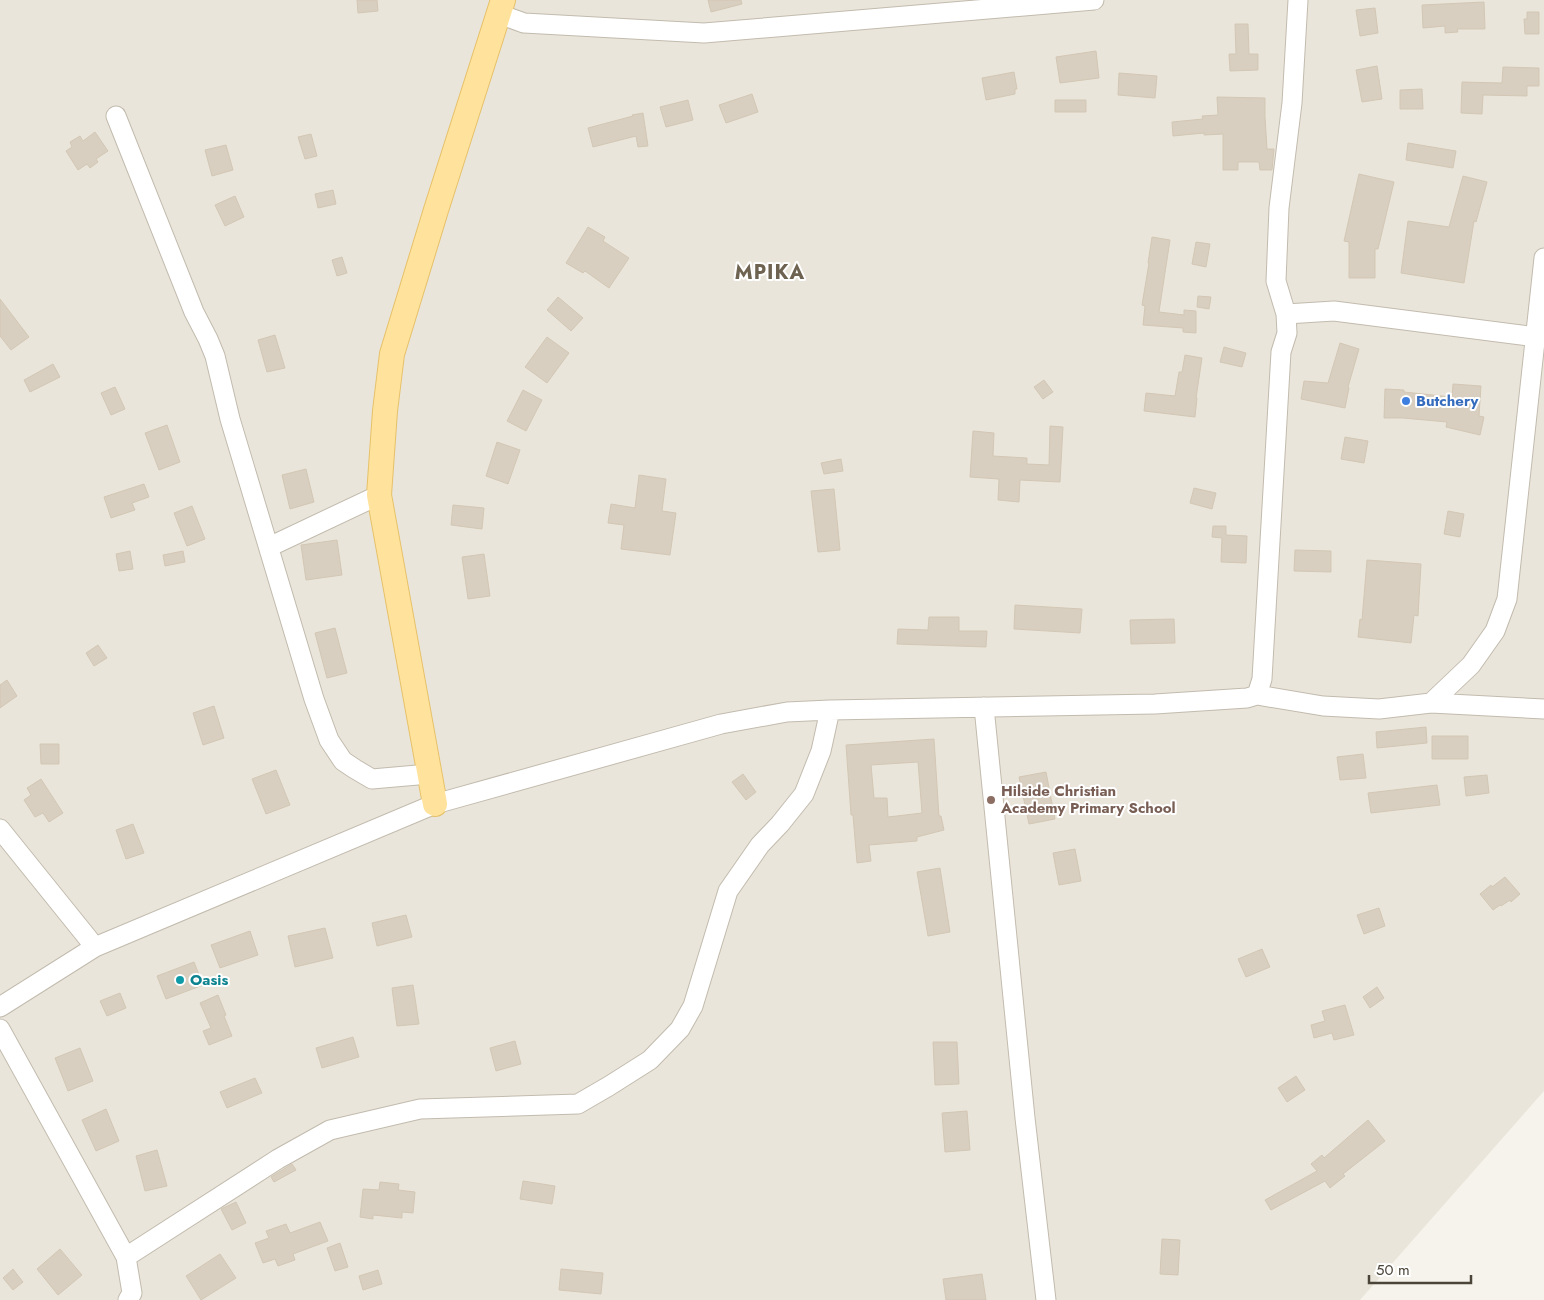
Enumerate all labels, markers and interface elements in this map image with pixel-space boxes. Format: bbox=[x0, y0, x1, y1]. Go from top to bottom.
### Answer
district label: MPIKA bbox=[735, 258, 805, 287]
place label: Butchery bbox=[1416, 390, 1479, 412]
marker: Butchery bbox=[1400, 395, 1412, 407]
place label: Hilside Christian Academy Primary School bbox=[1000, 780, 1176, 819]
marker: Hilside Christian Academy Primary School bbox=[985, 794, 997, 806]
place label: Oasis bbox=[190, 969, 228, 991]
marker: Oasis bbox=[174, 974, 186, 986]
scale bar bbox=[1369, 1252, 1472, 1284]
text: 50 m bbox=[1376, 1259, 1410, 1281]

